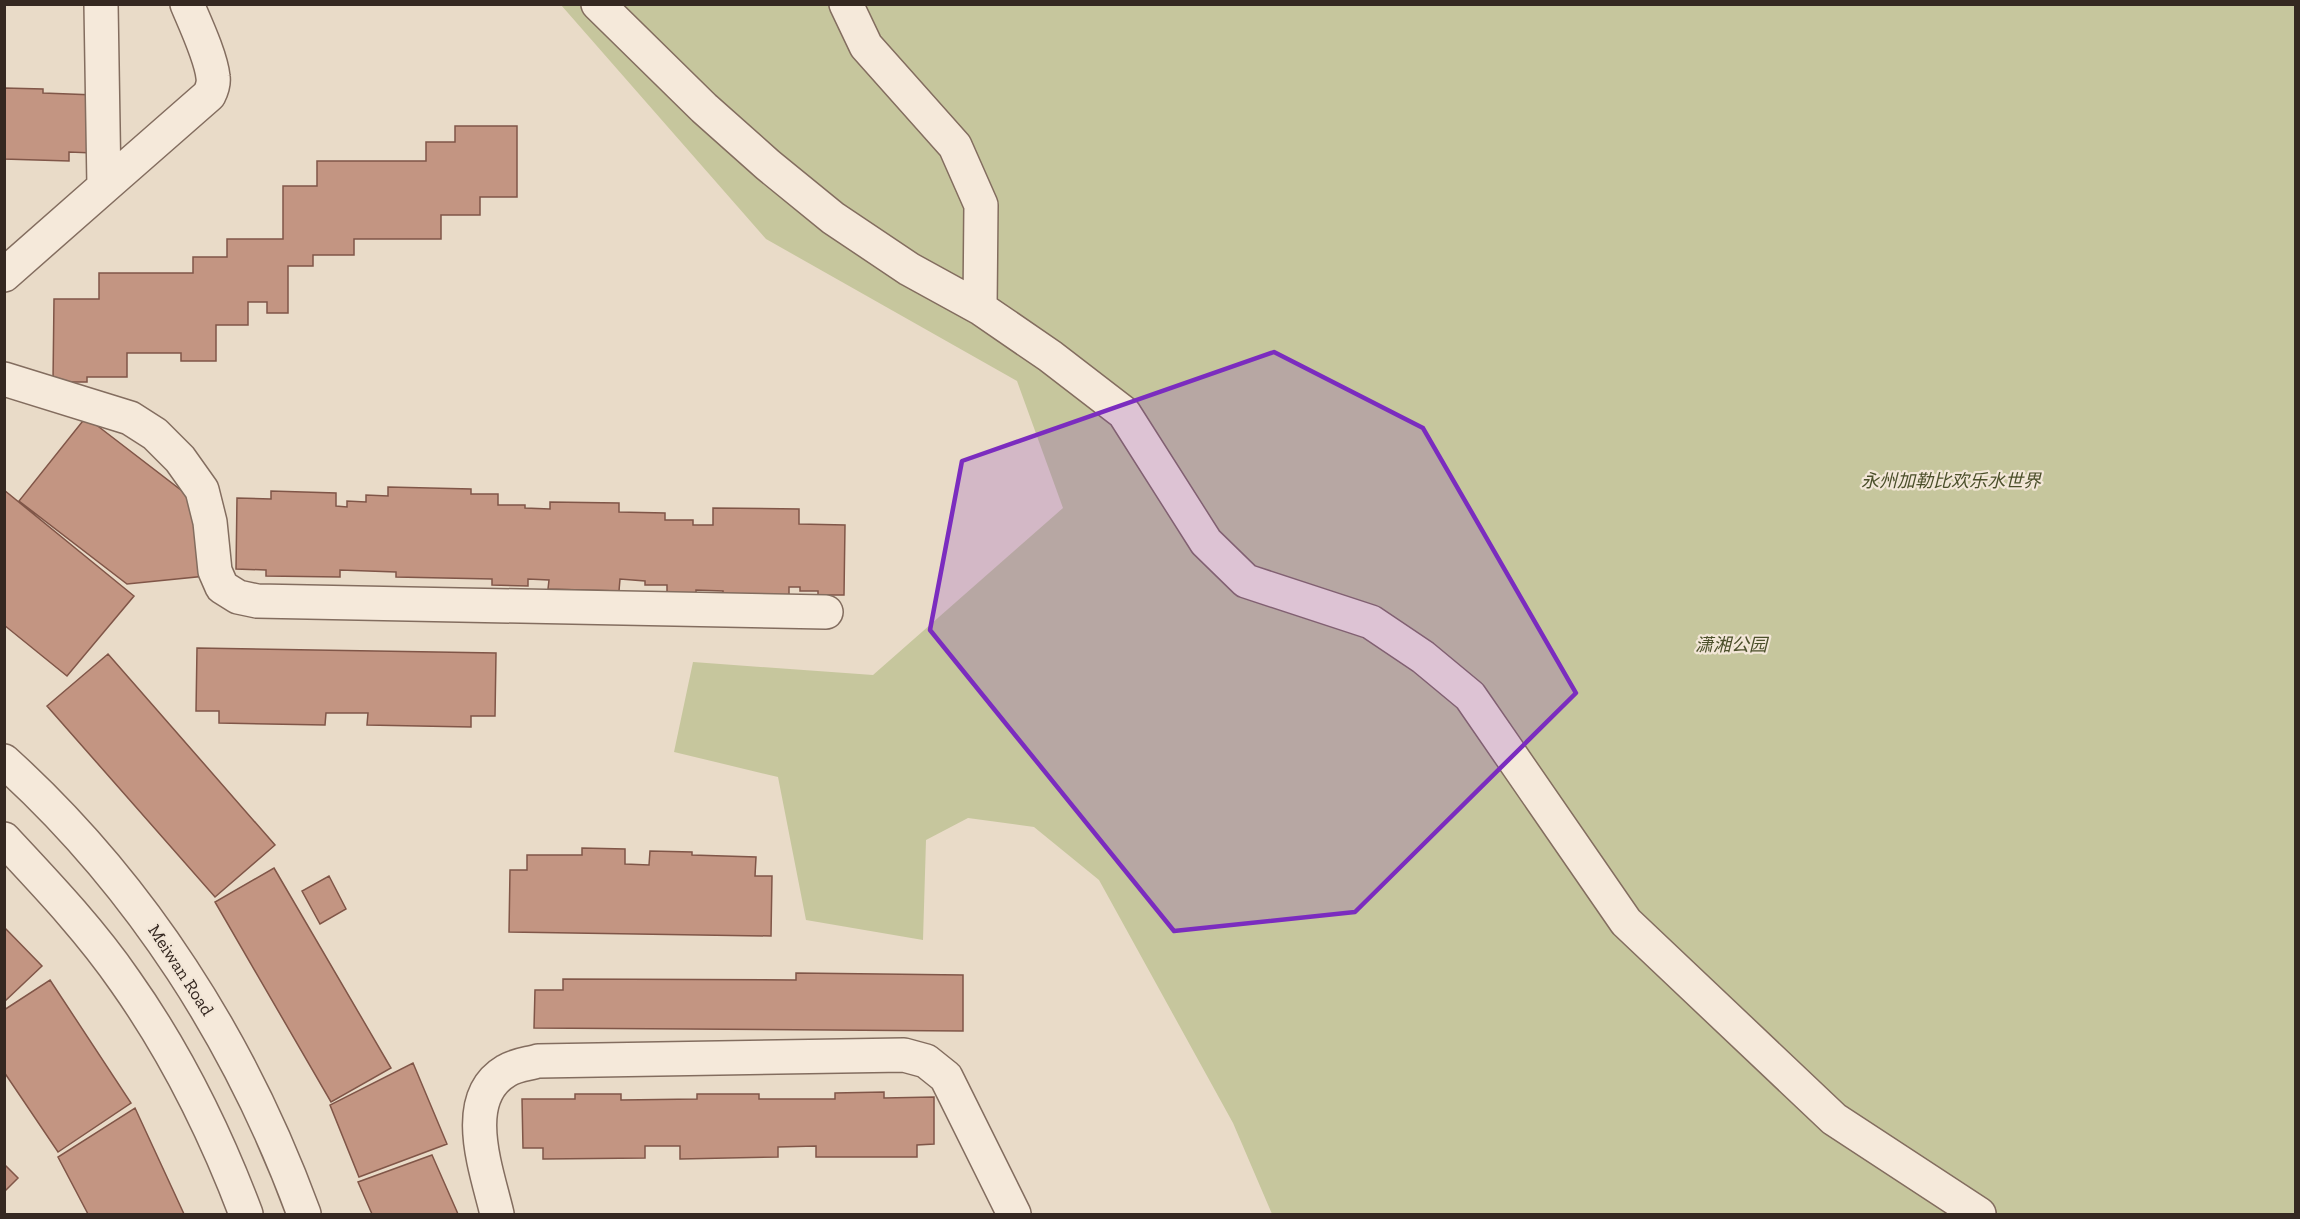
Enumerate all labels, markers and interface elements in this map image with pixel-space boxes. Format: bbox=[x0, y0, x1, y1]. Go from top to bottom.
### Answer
park label: 永州加勒比欢乐水世界 bbox=[1861, 470, 2042, 492]
park label: 潇湘公园 bbox=[1695, 634, 1770, 656]
street label: Meiwan Road bbox=[143, 920, 219, 1020]

